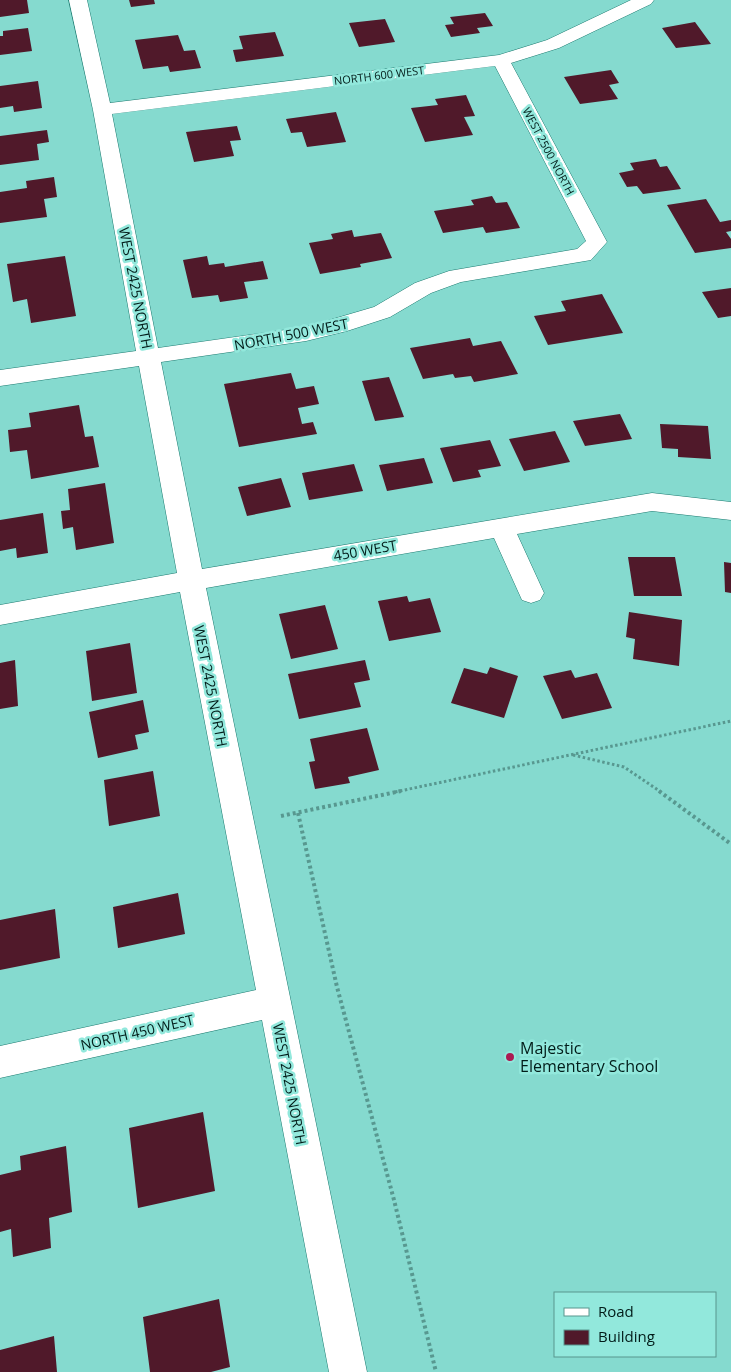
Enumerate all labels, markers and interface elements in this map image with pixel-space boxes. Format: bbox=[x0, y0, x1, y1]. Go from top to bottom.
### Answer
street label: NORTH 600 WEST bbox=[333, 62, 425, 88]
street label: WEST 2500 NORTH bbox=[520, 105, 578, 197]
street label: WEST 2425 NORTH bbox=[115, 226, 157, 350]
street label: NORTH 500 WEST bbox=[232, 314, 350, 354]
street label: 450 WEST bbox=[332, 535, 398, 565]
street label: WEST 2425 NORTH bbox=[190, 624, 232, 748]
street label: NORTH 450 WEST bbox=[79, 1010, 196, 1054]
street label: WEST 2425 NORTH bbox=[269, 1022, 311, 1146]
place label: Majestic Elementary School bbox=[520, 1037, 658, 1077]
marker: Majestic Elementary School bbox=[504, 1051, 516, 1063]
legend bbox=[554, 1292, 716, 1357]
text: Road bbox=[598, 1301, 634, 1321]
text: Building bbox=[598, 1326, 655, 1346]

